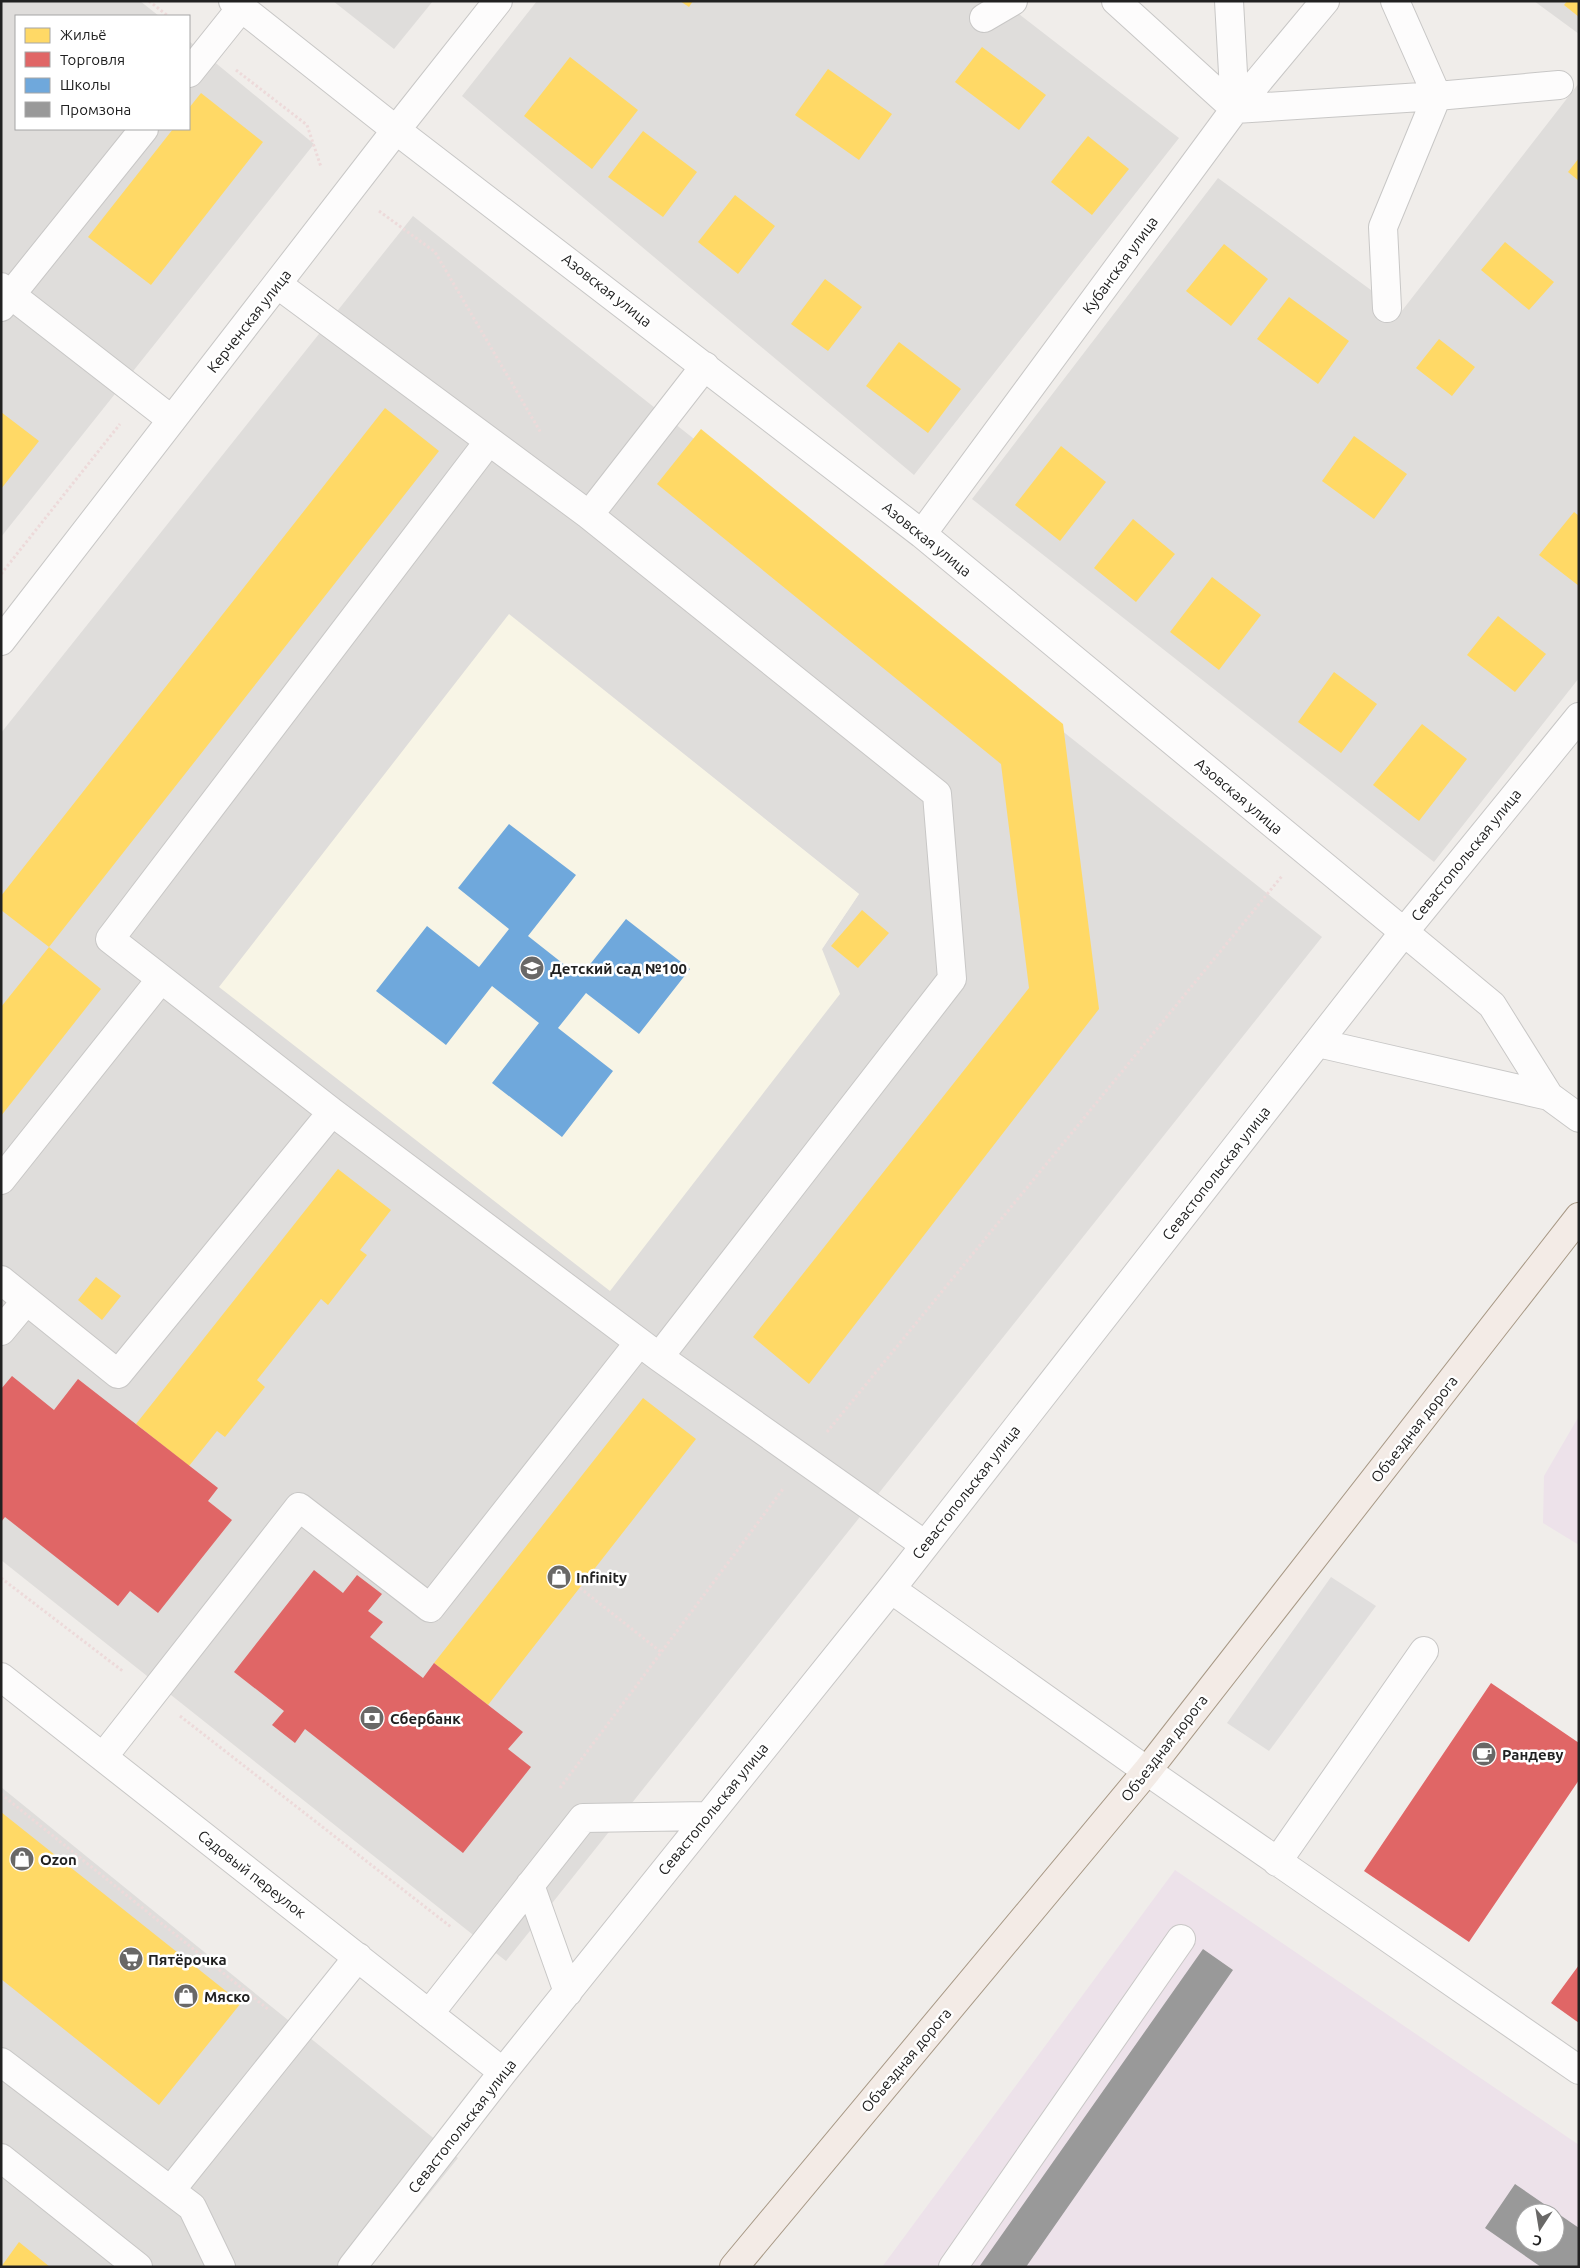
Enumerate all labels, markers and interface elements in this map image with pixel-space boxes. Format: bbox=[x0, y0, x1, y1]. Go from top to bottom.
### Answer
legend bbox=[15, 15, 190, 130]
text: Жильё bbox=[60, 26, 107, 43]
text: Торговля bbox=[60, 51, 125, 68]
text: Школы bbox=[60, 76, 111, 93]
text: Промзона bbox=[60, 101, 131, 118]
street label: Кубанская улица bbox=[1079, 213, 1161, 317]
street label: Азовская улица bbox=[559, 250, 655, 330]
street label: Керченская улица bbox=[204, 266, 294, 376]
street label: Азовская улица bbox=[879, 498, 975, 580]
street label: Азовская улица bbox=[1192, 754, 1286, 838]
street label: Севастопольская улица bbox=[1407, 786, 1525, 924]
school or university icon: Детский сад №100 bbox=[519, 955, 545, 981]
place label: Детский сад №100 bbox=[550, 960, 687, 977]
street label: Севастопольская улица bbox=[1159, 1103, 1273, 1243]
street label: Объездная дорога bbox=[1367, 1372, 1461, 1486]
street label: Севастопольская улица bbox=[909, 1422, 1023, 1562]
shop icon: Infinity bbox=[546, 1564, 572, 1590]
place label: Infinity bbox=[576, 1569, 627, 1586]
street label: Объездная дорога bbox=[1117, 1691, 1211, 1805]
bank icon: Сбербанк bbox=[359, 1705, 385, 1731]
place label: Сбербанк bbox=[390, 1710, 461, 1727]
street label: Севастопольская улица bbox=[654, 1740, 772, 1878]
cafe icon: Рандеву bbox=[1471, 1741, 1497, 1767]
place label: Рандеву bbox=[1502, 1746, 1564, 1763]
street label: Садовый переулок bbox=[195, 1827, 310, 1922]
shop icon: Ozon bbox=[9, 1846, 35, 1872]
place label: Ozon bbox=[40, 1851, 77, 1868]
supermarket icon: Пятёрочка bbox=[118, 1946, 144, 1972]
place label: Пятёрочка bbox=[148, 1951, 227, 1968]
shop icon: Мяско bbox=[173, 1983, 199, 2009]
place label: Мяско bbox=[204, 1988, 250, 2005]
street label: Объездная дорога bbox=[858, 2005, 954, 2115]
street label: Севастопольская улица bbox=[405, 2056, 519, 2196]
north arrow bbox=[1515, 2203, 1565, 2253]
text: С bbox=[1531, 2232, 1543, 2249]

